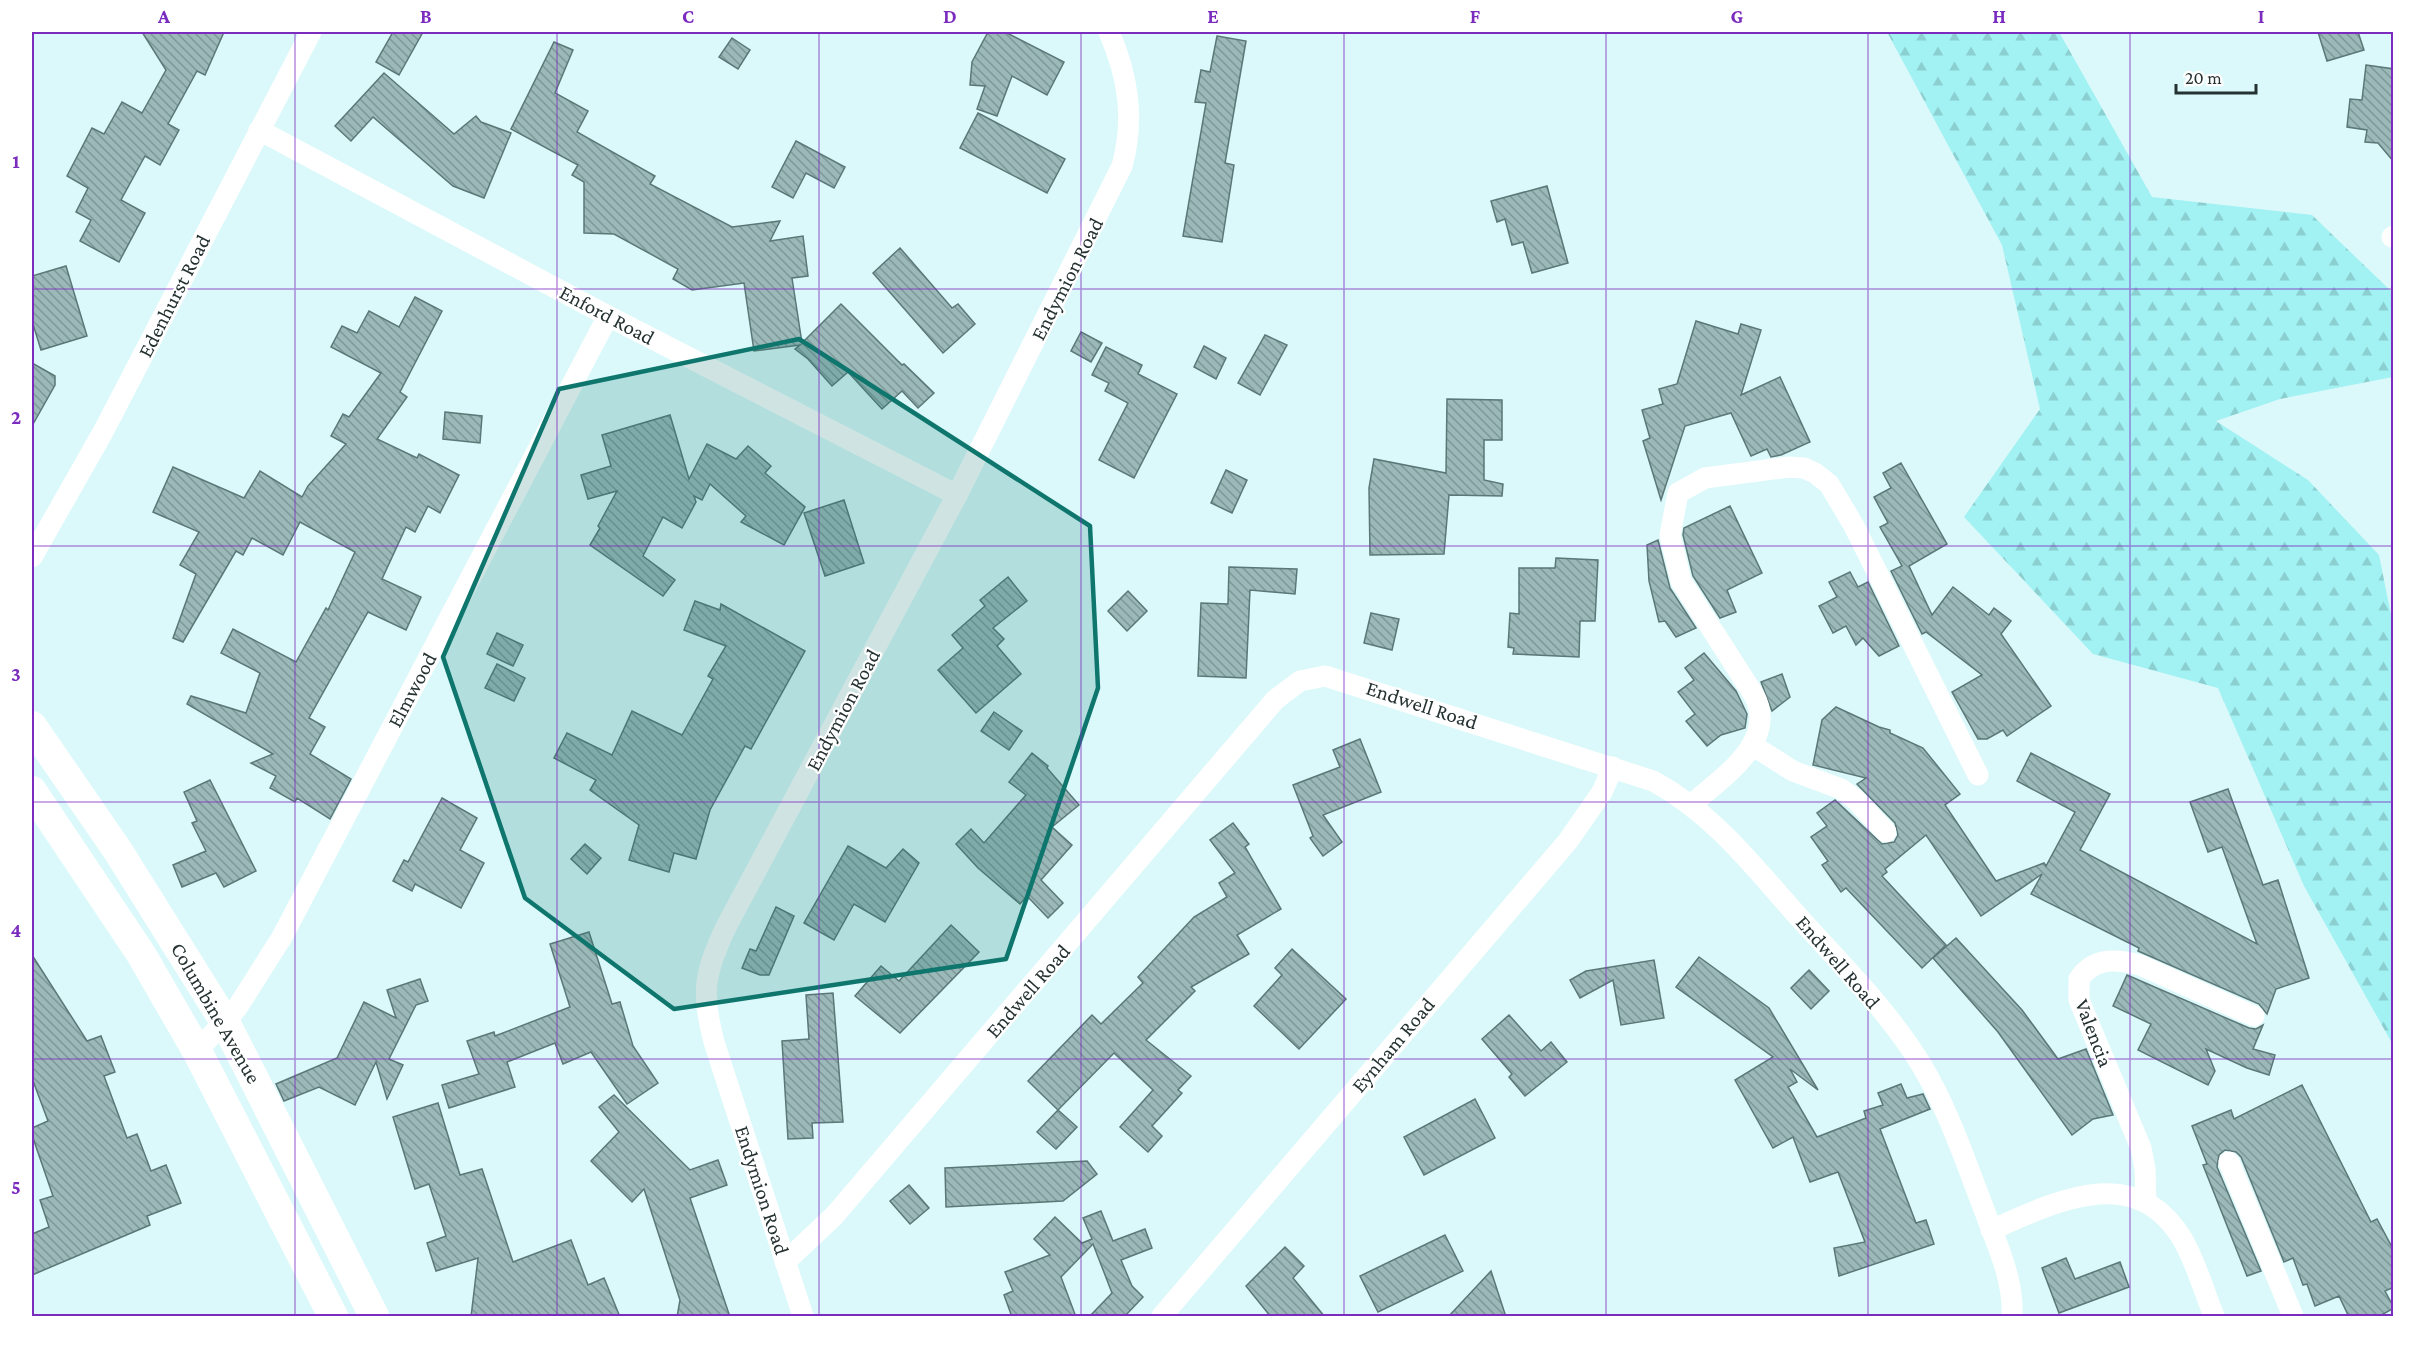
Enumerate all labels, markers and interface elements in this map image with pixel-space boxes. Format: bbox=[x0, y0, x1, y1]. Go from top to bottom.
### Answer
text: A bbox=[157, 5, 171, 27]
text: B bbox=[420, 5, 432, 27]
text: C bbox=[682, 5, 694, 27]
text: D bbox=[943, 5, 957, 27]
text: E bbox=[1207, 5, 1219, 27]
text: F bbox=[1470, 5, 1481, 27]
text: G bbox=[1731, 5, 1744, 27]
text: H bbox=[1992, 5, 2006, 27]
text: I bbox=[2258, 5, 2265, 27]
scale bar bbox=[2176, 57, 2256, 95]
text: 20 m bbox=[2185, 68, 2222, 88]
text: 1 bbox=[12, 150, 20, 172]
street label: Endymion Road bbox=[1026, 214, 1108, 344]
street label: Edenhurst Road bbox=[133, 231, 215, 361]
street label: Enford Road bbox=[556, 280, 658, 350]
text: 2 bbox=[11, 406, 21, 428]
street label: Endymion Road bbox=[801, 645, 885, 775]
street label: Elmwood bbox=[382, 649, 442, 731]
text: 3 bbox=[11, 663, 21, 685]
street label: Endwell Road bbox=[1363, 676, 1481, 734]
street label: Endwell Road bbox=[1791, 910, 1885, 1014]
text: 4 bbox=[11, 919, 22, 941]
street label: Columbine Avenue bbox=[166, 938, 266, 1088]
street label: Endwell Road bbox=[981, 939, 1075, 1043]
street label: Eynham Road bbox=[1346, 993, 1440, 1097]
street label: Valencia bbox=[2070, 996, 2118, 1071]
street label: Endymion Road bbox=[730, 1123, 794, 1257]
text: 5 bbox=[11, 1176, 21, 1198]

